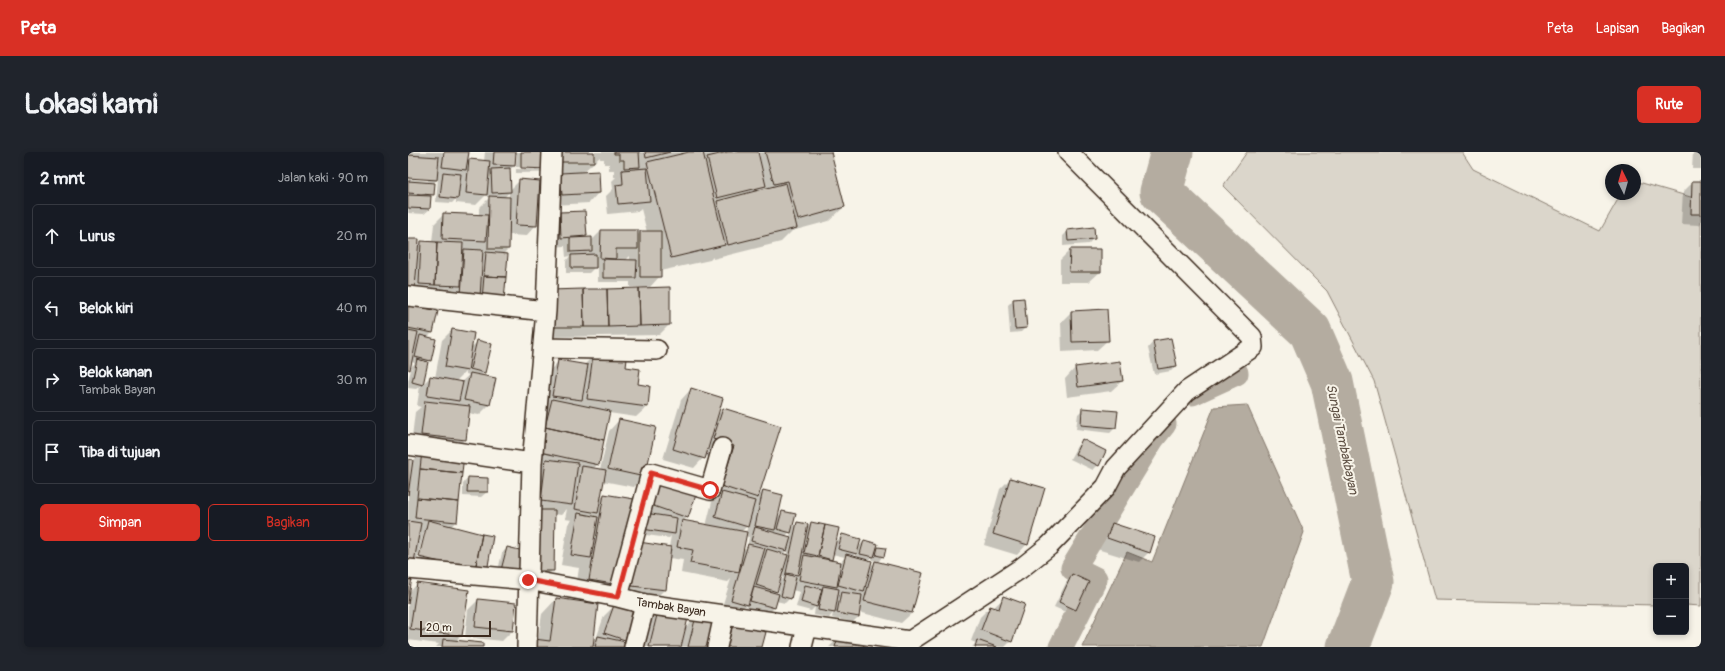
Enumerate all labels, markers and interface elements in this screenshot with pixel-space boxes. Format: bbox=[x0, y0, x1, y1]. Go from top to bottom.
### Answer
text: Peta bbox=[20, 16, 56, 40]
text: Peta bbox=[1547, 20, 1573, 37]
text: Lapisan bbox=[1595, 20, 1639, 37]
text: Bagikan bbox=[1661, 20, 1705, 37]
button: Rute bbox=[1637, 86, 1701, 123]
text: Lokasi kami bbox=[24, 87, 158, 122]
north arrow bbox=[1605, 164, 1641, 200]
text: 2 mnt bbox=[40, 168, 85, 189]
text: Jalan kaki · 90 m bbox=[278, 170, 368, 186]
icon: ahead bbox=[41, 225, 63, 247]
text: Lurus bbox=[79, 227, 115, 246]
text: 20 m bbox=[336, 228, 367, 244]
icon: left bbox=[41, 297, 63, 319]
text: Belok kiri bbox=[79, 299, 133, 318]
text: 40 m bbox=[336, 300, 367, 316]
text: Belok kanan bbox=[79, 363, 152, 382]
icon: right bbox=[41, 369, 63, 391]
text: 30 m bbox=[337, 372, 367, 388]
text: Tambak Bayan bbox=[79, 382, 156, 398]
water label: Sungai Tambakbayan bbox=[1323, 383, 1362, 496]
icon: arrive bbox=[41, 441, 63, 463]
text: Tiba di tujuan bbox=[79, 443, 160, 462]
route start bbox=[701, 481, 719, 499]
button: Simpan bbox=[40, 504, 200, 541]
button: Bagikan bbox=[208, 504, 368, 541]
map controls bbox=[1653, 563, 1689, 635]
button: + bbox=[1653, 563, 1689, 599]
route end bbox=[519, 571, 537, 589]
street label: Tambak Bayan bbox=[635, 595, 707, 620]
button: − bbox=[1653, 599, 1689, 635]
scale bar bbox=[420, 619, 491, 638]
text: 20 m bbox=[426, 621, 452, 634]

